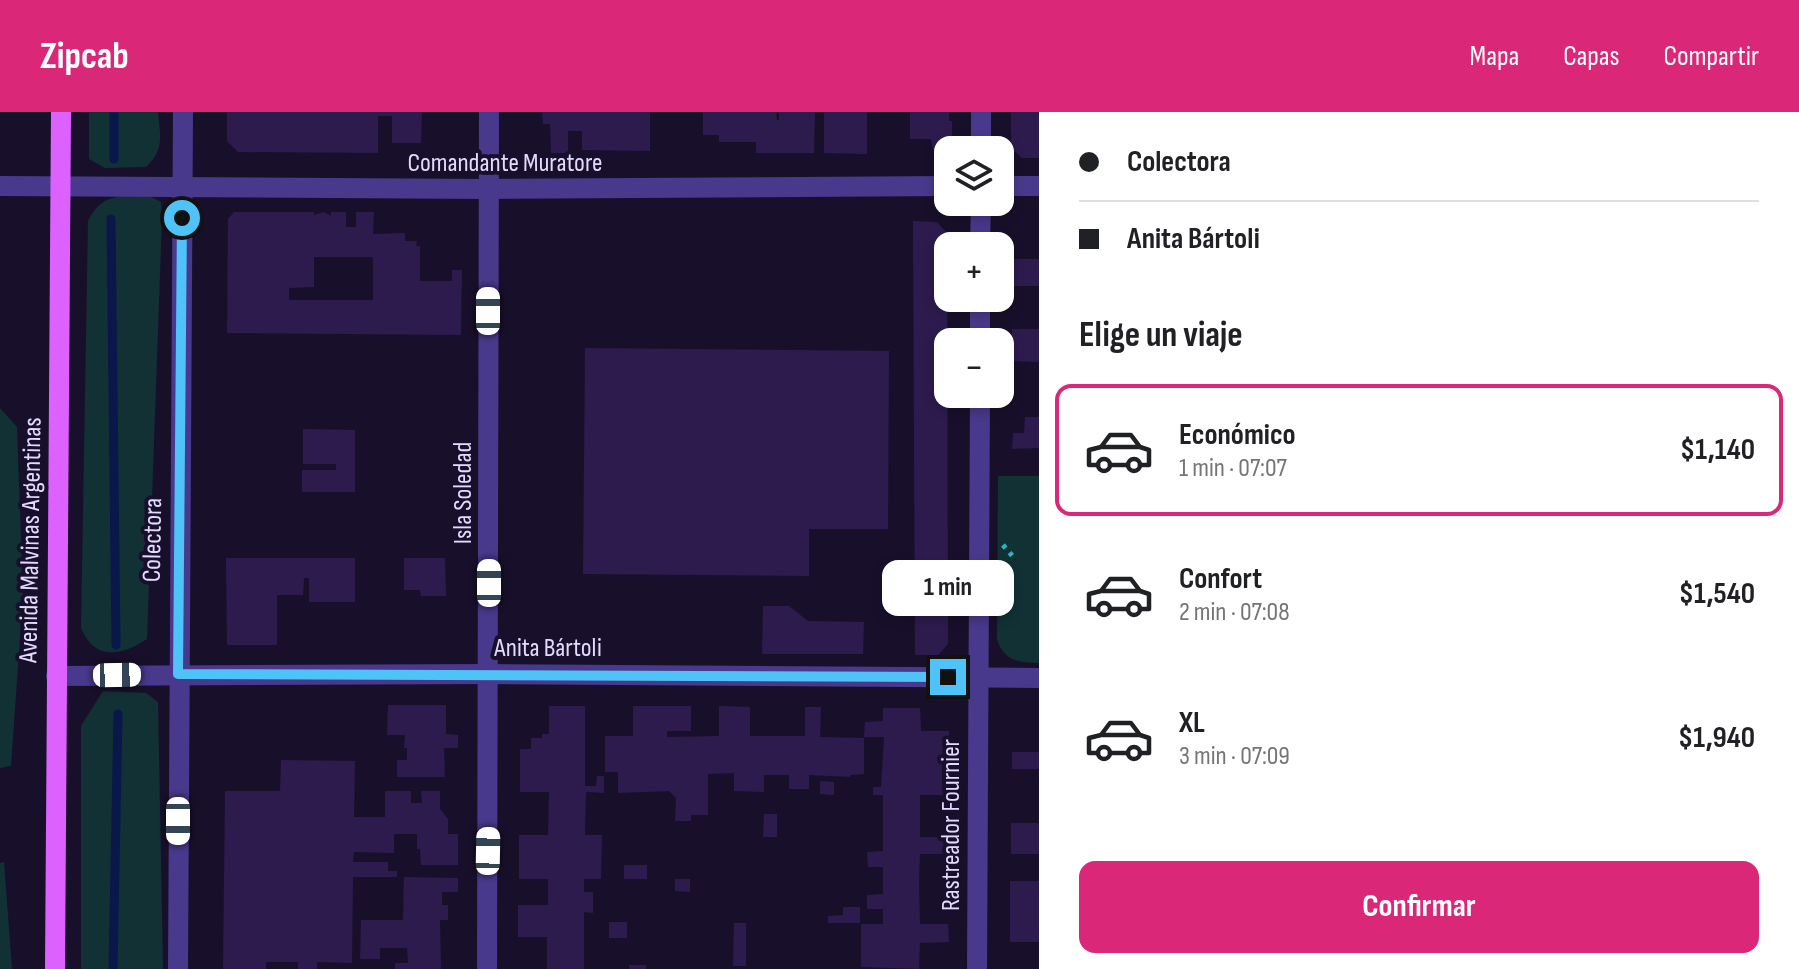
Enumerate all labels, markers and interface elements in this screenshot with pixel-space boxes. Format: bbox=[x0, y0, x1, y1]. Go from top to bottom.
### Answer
text: Zipcab bbox=[40, 34, 129, 79]
text: Mapa bbox=[1470, 40, 1519, 73]
text: Capas bbox=[1563, 40, 1620, 73]
text: Compartir bbox=[1664, 40, 1759, 73]
map controls bbox=[934, 136, 1014, 408]
button: layers bbox=[934, 136, 1014, 216]
text: Colectora bbox=[1127, 144, 1231, 180]
street label: Comandante Muratore bbox=[408, 148, 602, 179]
route start bbox=[164, 200, 200, 236]
text: Anita Bártoli bbox=[1127, 221, 1260, 257]
button: + bbox=[934, 232, 1014, 312]
car bbox=[476, 287, 500, 335]
text: Elige un viaje bbox=[1079, 314, 1243, 357]
button: − bbox=[934, 328, 1014, 408]
icon: car bbox=[1083, 414, 1155, 486]
street label: Avenida Malvinas Argentinas bbox=[13, 417, 49, 664]
text: Económico bbox=[1179, 417, 1296, 453]
text: $1,140 bbox=[1680, 432, 1755, 468]
street label: Isla Soledad bbox=[448, 442, 479, 544]
text: 1 min · 07:07 bbox=[1179, 453, 1287, 484]
street label: Colectora bbox=[137, 498, 169, 582]
icon: car bbox=[1083, 558, 1155, 630]
car bbox=[477, 559, 501, 607]
callout: 1 min bbox=[882, 561, 1014, 617]
text: Confort bbox=[1179, 561, 1262, 597]
text: 1 min bbox=[924, 572, 972, 603]
text: $1,540 bbox=[1679, 576, 1755, 612]
text: 2 min · 07:08 bbox=[1179, 597, 1290, 628]
street label: Anita Bártoli bbox=[493, 633, 602, 664]
route end bbox=[930, 659, 966, 695]
car bbox=[93, 663, 141, 687]
icon: car bbox=[1083, 702, 1155, 774]
text: XL bbox=[1179, 705, 1205, 741]
text: $1,940 bbox=[1678, 720, 1755, 756]
street label: Rastreador Fournier bbox=[936, 738, 967, 911]
text: 3 min · 07:09 bbox=[1179, 741, 1290, 772]
car bbox=[166, 797, 190, 845]
car bbox=[476, 827, 500, 875]
button: Confirmar bbox=[1079, 861, 1759, 953]

